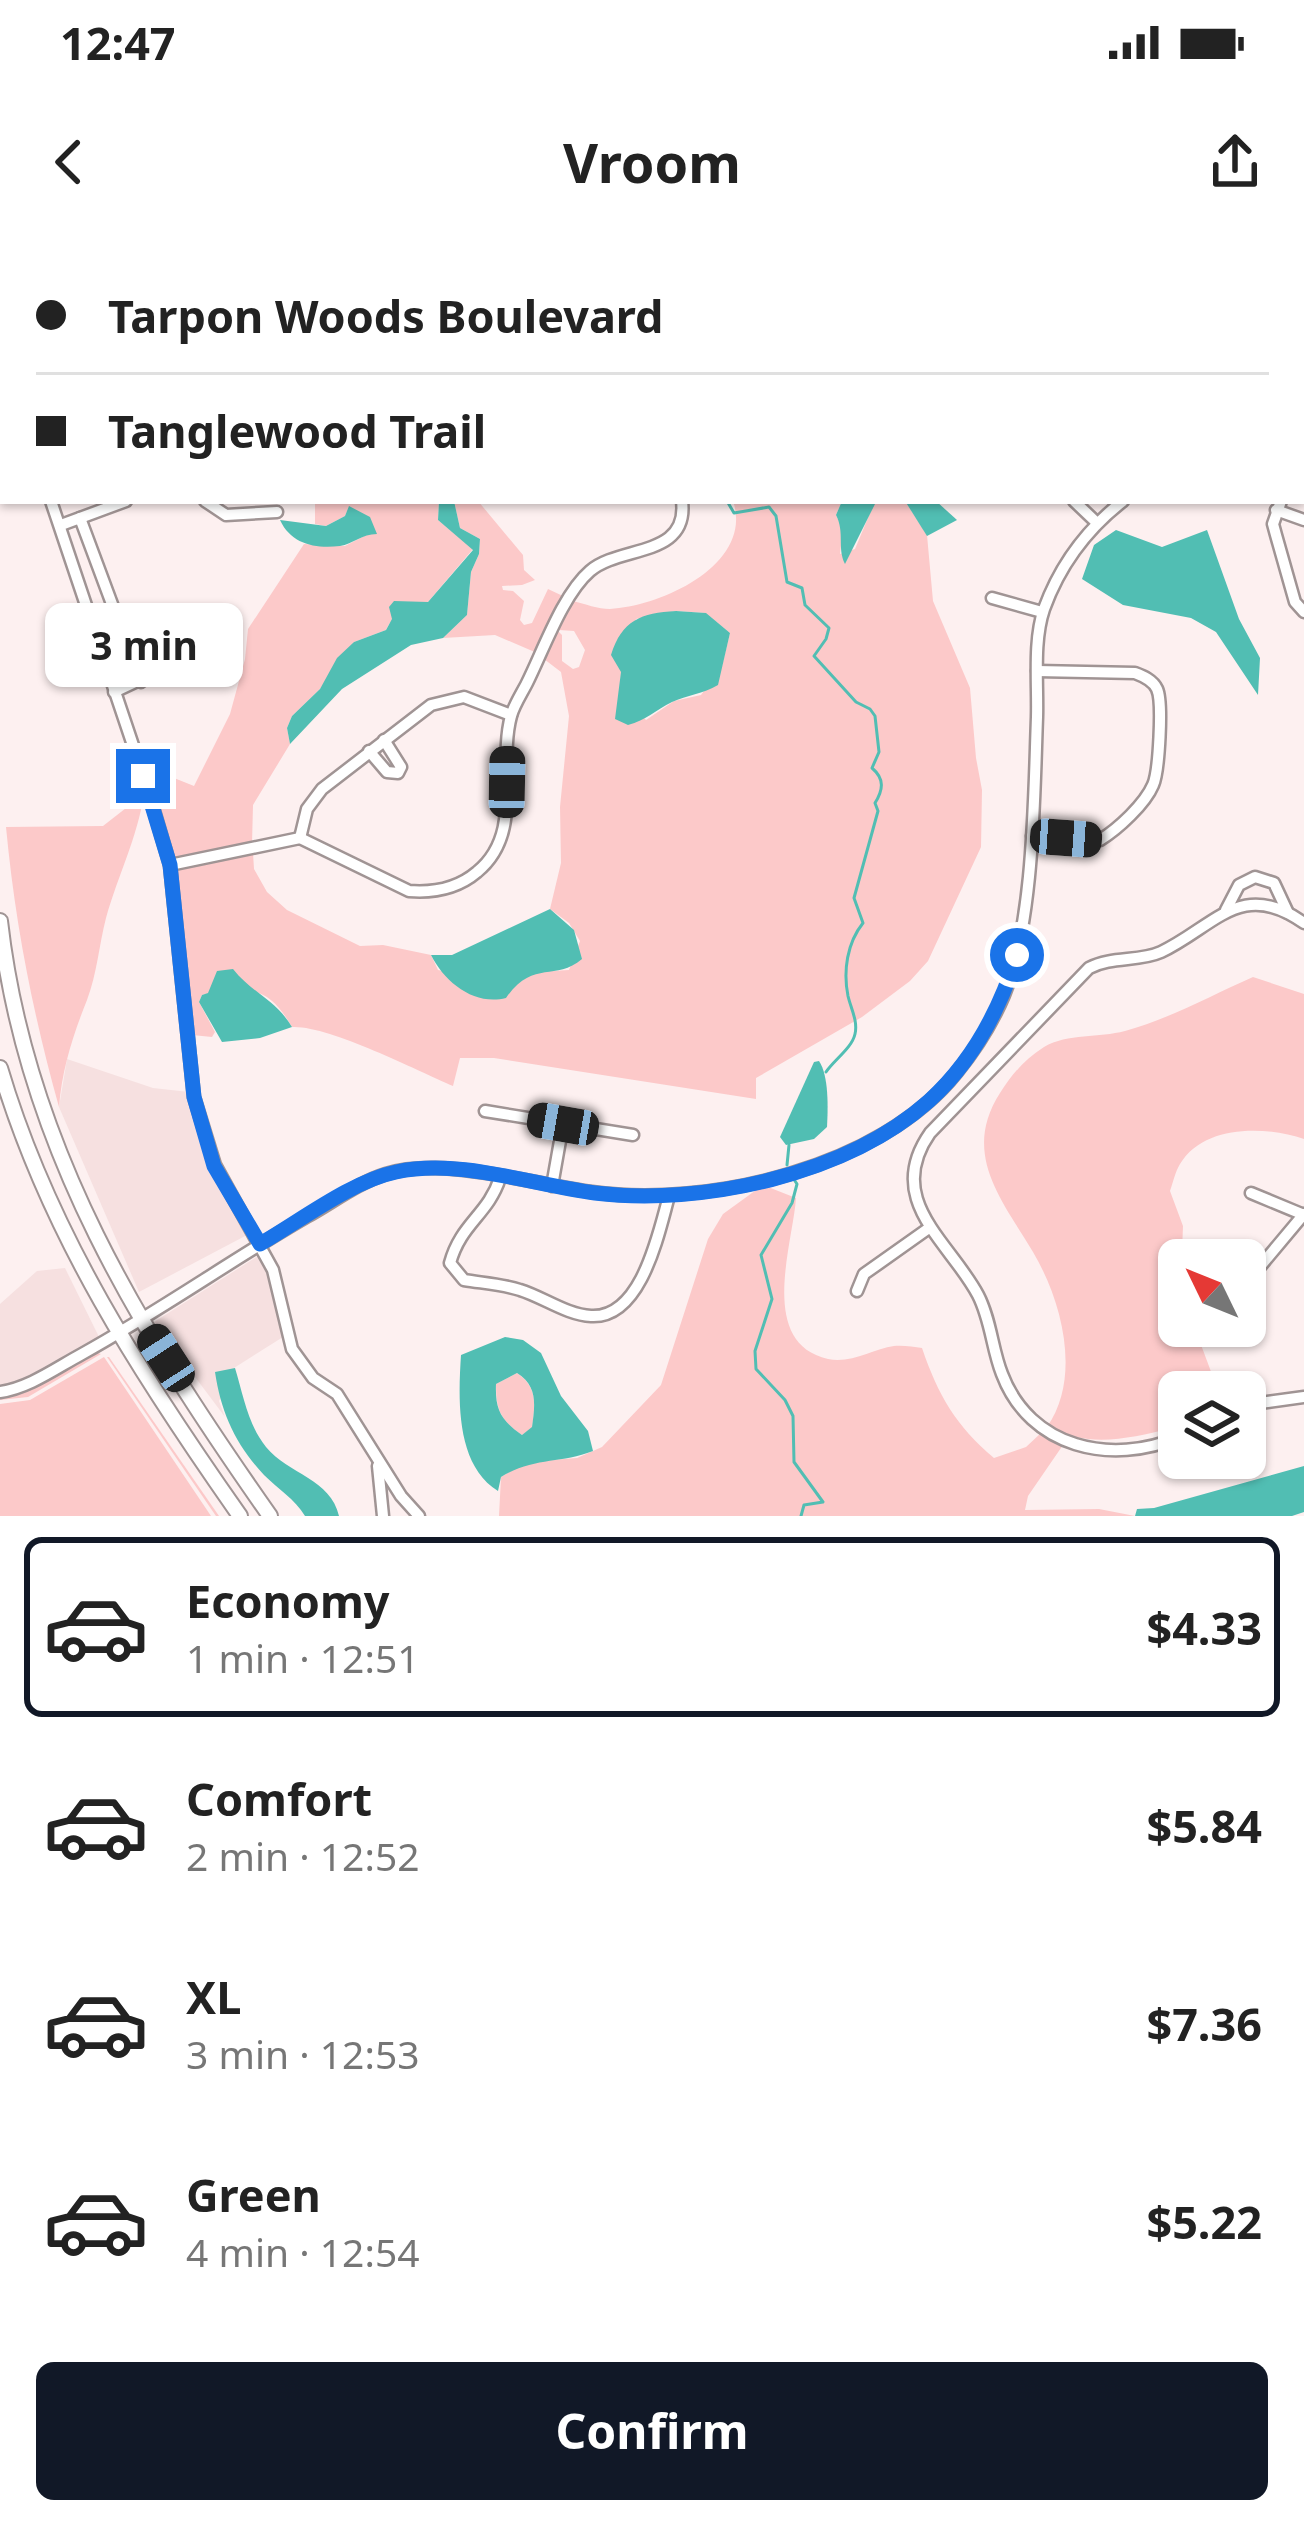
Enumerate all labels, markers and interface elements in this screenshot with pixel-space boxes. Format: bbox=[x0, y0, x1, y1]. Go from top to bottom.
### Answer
text: 12:47 bbox=[60, 12, 176, 73]
text: Vroom bbox=[563, 125, 741, 199]
icon: back bbox=[36, 129, 102, 195]
icon: share bbox=[1202, 129, 1268, 195]
text: Tarpon Woods Boulevard bbox=[108, 285, 664, 346]
text: Tanglewood Trail bbox=[108, 400, 486, 461]
callout: 3 min bbox=[44, 602, 242, 686]
text: 3 min bbox=[90, 618, 198, 671]
car bbox=[488, 746, 526, 818]
route end bbox=[116, 749, 170, 803]
car bbox=[1029, 818, 1103, 858]
route start bbox=[990, 928, 1044, 982]
car bbox=[524, 1100, 602, 1148]
north arrow bbox=[1158, 1239, 1266, 1347]
map controls bbox=[1158, 1239, 1266, 1479]
car bbox=[131, 1318, 201, 1398]
button: layers bbox=[1158, 1371, 1266, 1479]
text: Economy bbox=[186, 1570, 390, 1631]
icon: car bbox=[42, 1573, 150, 1681]
text: $4.33 bbox=[1146, 1597, 1262, 1658]
text: 1 min · 12:51 bbox=[186, 1631, 420, 1684]
text: Comfort bbox=[186, 1768, 372, 1829]
icon: car bbox=[42, 1771, 150, 1879]
text: $5.84 bbox=[1146, 1795, 1262, 1856]
text: 2 min · 12:52 bbox=[186, 1829, 420, 1882]
text: XL bbox=[186, 1966, 241, 2027]
icon: car bbox=[42, 1969, 150, 2077]
text: $7.36 bbox=[1146, 1993, 1262, 2054]
text: 3 min · 12:53 bbox=[186, 2027, 420, 2080]
text: Green bbox=[186, 2164, 321, 2225]
icon: car bbox=[42, 2167, 150, 2275]
text: $5.22 bbox=[1146, 2191, 1262, 2252]
text: 4 min · 12:54 bbox=[186, 2225, 420, 2278]
button: Confirm bbox=[36, 2362, 1268, 2500]

